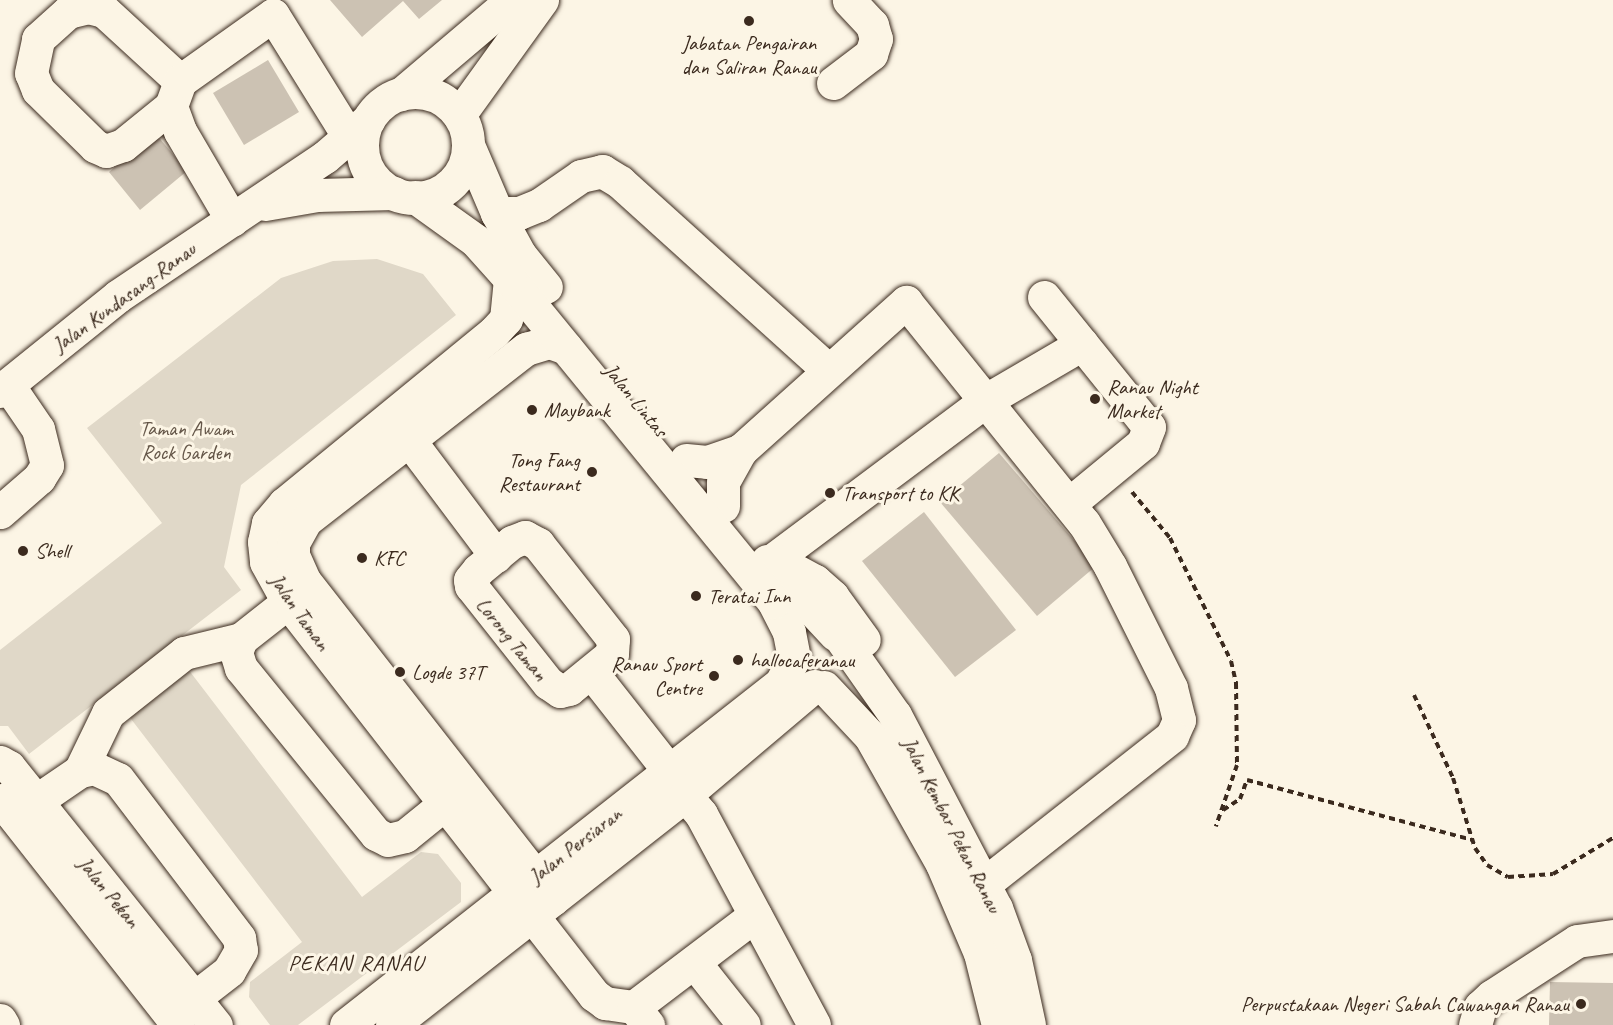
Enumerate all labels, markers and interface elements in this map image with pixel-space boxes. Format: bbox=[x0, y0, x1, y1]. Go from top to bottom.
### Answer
marker: Jabatan Pengairan dan Saliran Ranau bbox=[742, 14, 756, 28]
place label: Jabatan Pengairan dan Saliran Ranau bbox=[681, 30, 817, 80]
street label: Jalan Kundasang-Ranau bbox=[48, 237, 200, 357]
street label: Jalan Lintas bbox=[599, 358, 673, 442]
place label: Ranau Night Market bbox=[1107, 374, 1199, 424]
marker: Ranau Night Market bbox=[1088, 392, 1102, 406]
place label: Maybank bbox=[544, 397, 610, 423]
marker: Maybank bbox=[525, 403, 539, 417]
park label: Taman Awam Rock Garden bbox=[138, 415, 234, 465]
place label: Tong Fang Restaurant bbox=[499, 447, 580, 497]
marker: Tong Fang Restaurant bbox=[585, 465, 599, 479]
place label: Transport to KK bbox=[842, 480, 958, 506]
marker: Transport to KK bbox=[823, 486, 837, 500]
place label: Shell bbox=[35, 538, 69, 564]
marker: Shell bbox=[16, 544, 30, 558]
place label: KFC bbox=[374, 545, 405, 571]
marker: KFC bbox=[355, 551, 369, 565]
street label: Jalan Taman bbox=[264, 569, 336, 655]
place label: Teratai Inn bbox=[708, 583, 790, 609]
marker: Teratai Inn bbox=[689, 589, 703, 603]
street label: Lorong Taman bbox=[471, 592, 553, 686]
place label: hallocaferanau bbox=[750, 647, 854, 673]
place label: Ranau Sport Centre bbox=[611, 651, 702, 701]
marker: hallocaferanau bbox=[731, 653, 745, 667]
place label: Logde 37T bbox=[412, 659, 484, 685]
marker: Logde 37T bbox=[393, 665, 407, 679]
marker: Ranau Sport Centre bbox=[707, 669, 721, 683]
street label: Jalan Kembar Pekan Ranau bbox=[897, 733, 1007, 917]
street label: Jalan Persiaran bbox=[523, 801, 627, 889]
street label: Jalan Pekan bbox=[73, 852, 145, 932]
district label: PEKAN RANAU bbox=[289, 951, 423, 977]
place label: Perpustakaan Negeri Sabah Cawangan Ranau bbox=[1241, 991, 1569, 1017]
marker: Perpustakaan Negeri Sabah Cawangan Ranau bbox=[1574, 997, 1588, 1011]

